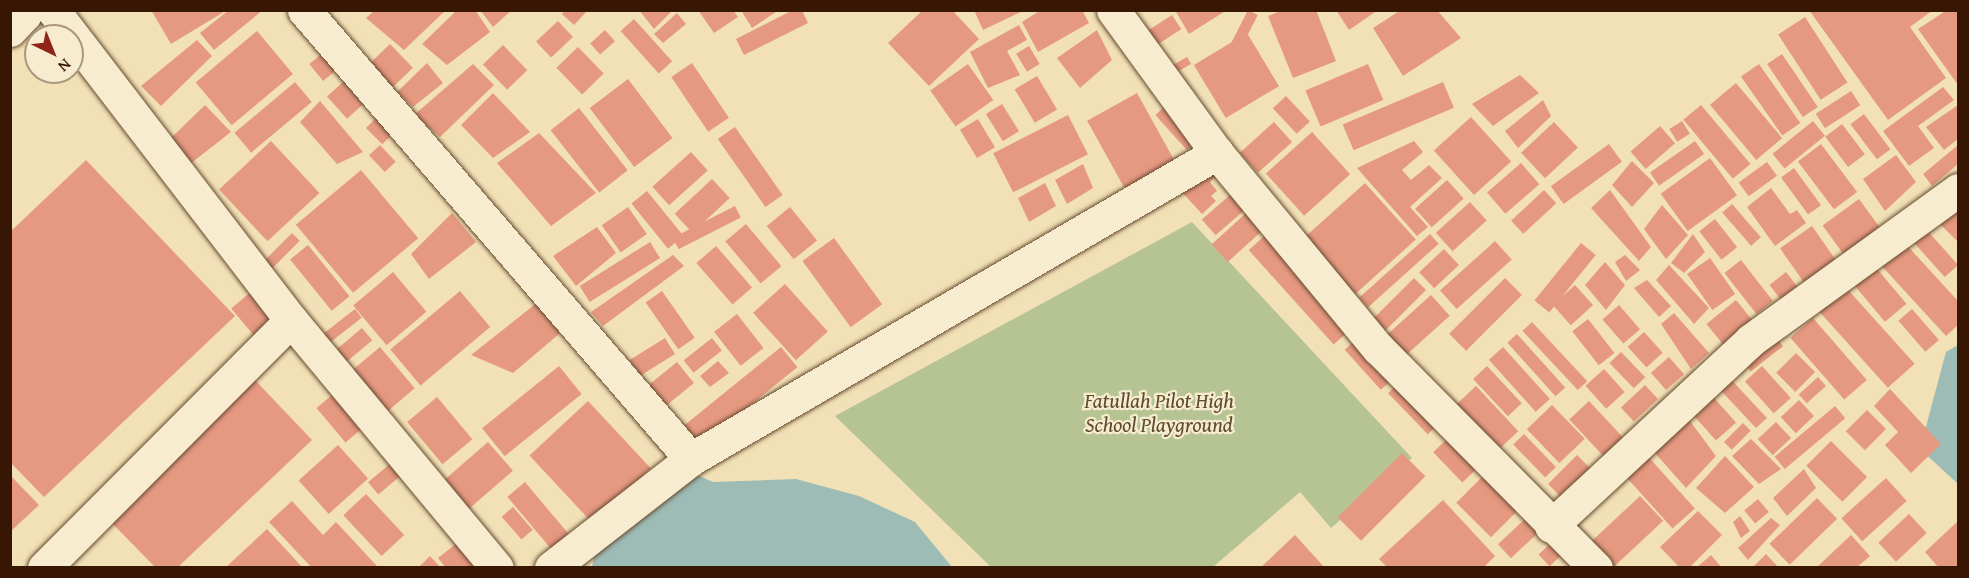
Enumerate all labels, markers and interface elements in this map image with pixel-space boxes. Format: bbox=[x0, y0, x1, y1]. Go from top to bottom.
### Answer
north arrow bbox=[24, 24, 84, 84]
text: N bbox=[53, 53, 77, 78]
park label: Fatullah Pilot High School Playground bbox=[1084, 388, 1234, 438]

